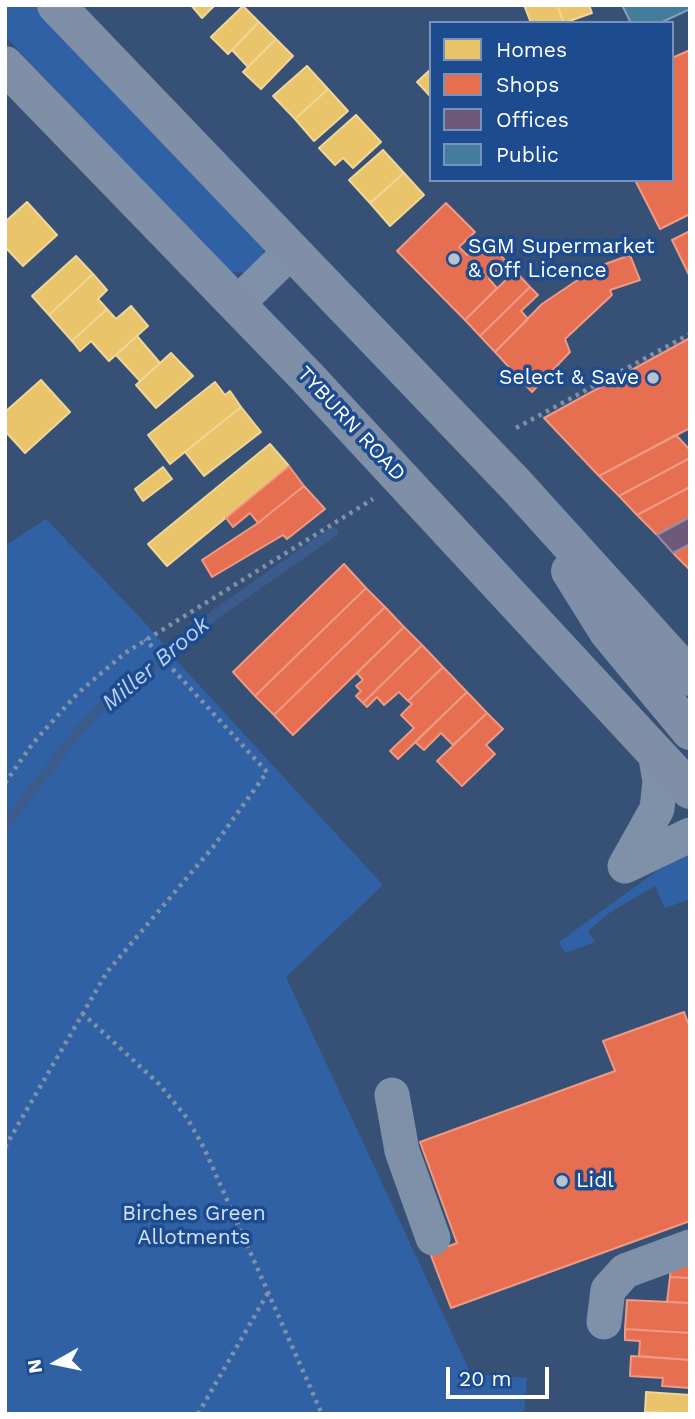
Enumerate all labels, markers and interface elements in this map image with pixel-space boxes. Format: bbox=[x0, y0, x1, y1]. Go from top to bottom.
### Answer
legend bbox=[429, 21, 674, 182]
text: Homes bbox=[496, 37, 567, 62]
text: Shops bbox=[496, 72, 559, 97]
text: Offices bbox=[496, 107, 569, 132]
text: Public bbox=[496, 142, 559, 167]
place label: SGM Supermarket & Off Licence bbox=[468, 234, 655, 284]
marker: SGM Supermarket & Off Licence bbox=[446, 251, 462, 267]
street label: TYBURN ROAD bbox=[291, 361, 411, 487]
place label: Select & Save bbox=[499, 365, 639, 391]
marker: Select & Save bbox=[645, 370, 661, 386]
water label: Miller Brook bbox=[97, 611, 215, 717]
place label: Lidl bbox=[576, 1168, 614, 1194]
marker: Lidl bbox=[554, 1173, 570, 1189]
park label: Birches Green Allotments bbox=[122, 1201, 266, 1251]
north arrow bbox=[21, 1328, 91, 1398]
scale bar bbox=[450, 1352, 553, 1396]
text: N bbox=[22, 1358, 47, 1375]
text: 20 m bbox=[459, 1366, 511, 1391]

